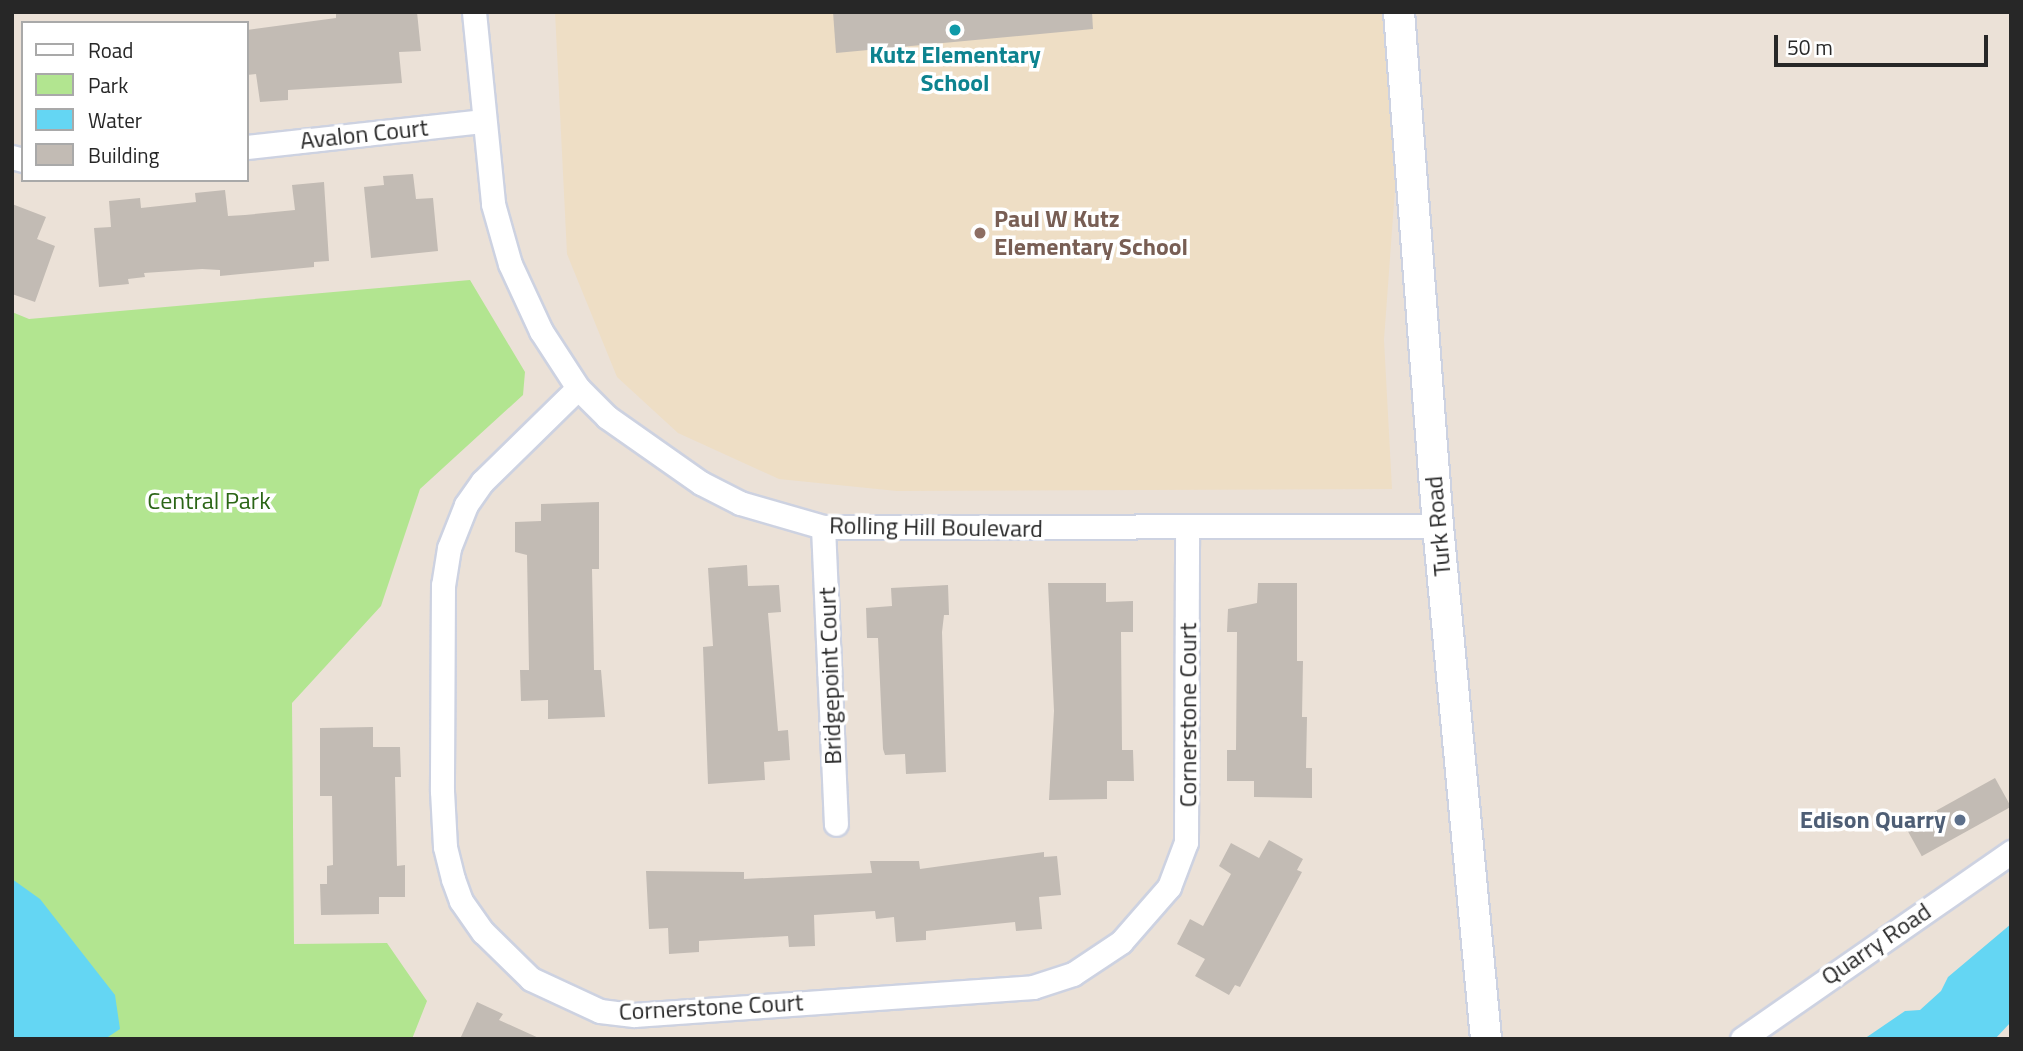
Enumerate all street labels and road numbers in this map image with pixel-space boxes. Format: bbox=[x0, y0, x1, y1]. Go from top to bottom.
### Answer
street label: Avalon Court bbox=[299, 113, 429, 155]
street label: Turk Road bbox=[1419, 475, 1457, 577]
street label: Rolling Hill Boulevard bbox=[829, 511, 1043, 543]
street label: Bridgepoint Court bbox=[813, 587, 847, 765]
street label: Cornerstone Court bbox=[1174, 623, 1202, 807]
street label: Quarry Road bbox=[1816, 897, 1936, 991]
street label: Cornerstone Court bbox=[618, 988, 804, 1026]

